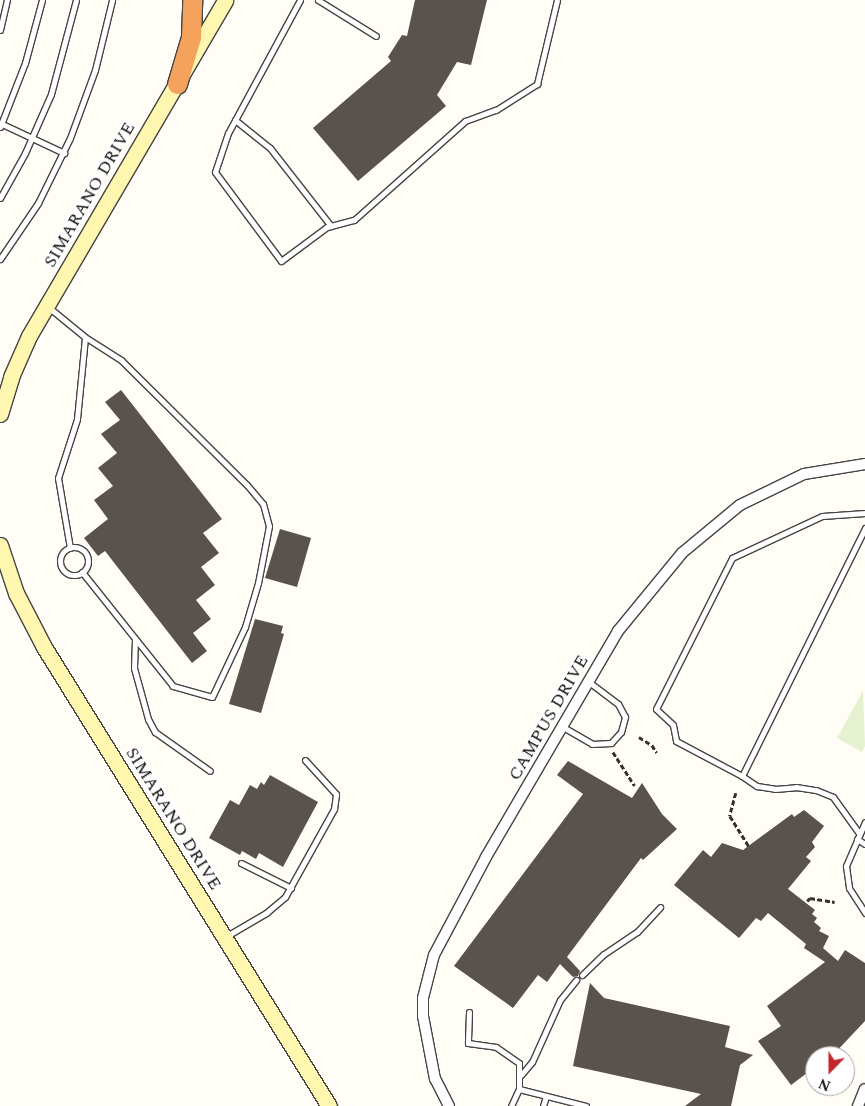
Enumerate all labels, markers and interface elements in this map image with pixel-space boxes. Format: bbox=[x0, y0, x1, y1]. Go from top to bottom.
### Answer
street label: SIMARANO DRIVE bbox=[40, 119, 140, 271]
street label: CAMPUS DRIVE bbox=[504, 651, 594, 785]
street label: SIMARANO DRIVE bbox=[120, 744, 226, 894]
north arrow bbox=[805, 1046, 855, 1096]
text: N bbox=[815, 1073, 834, 1096]

